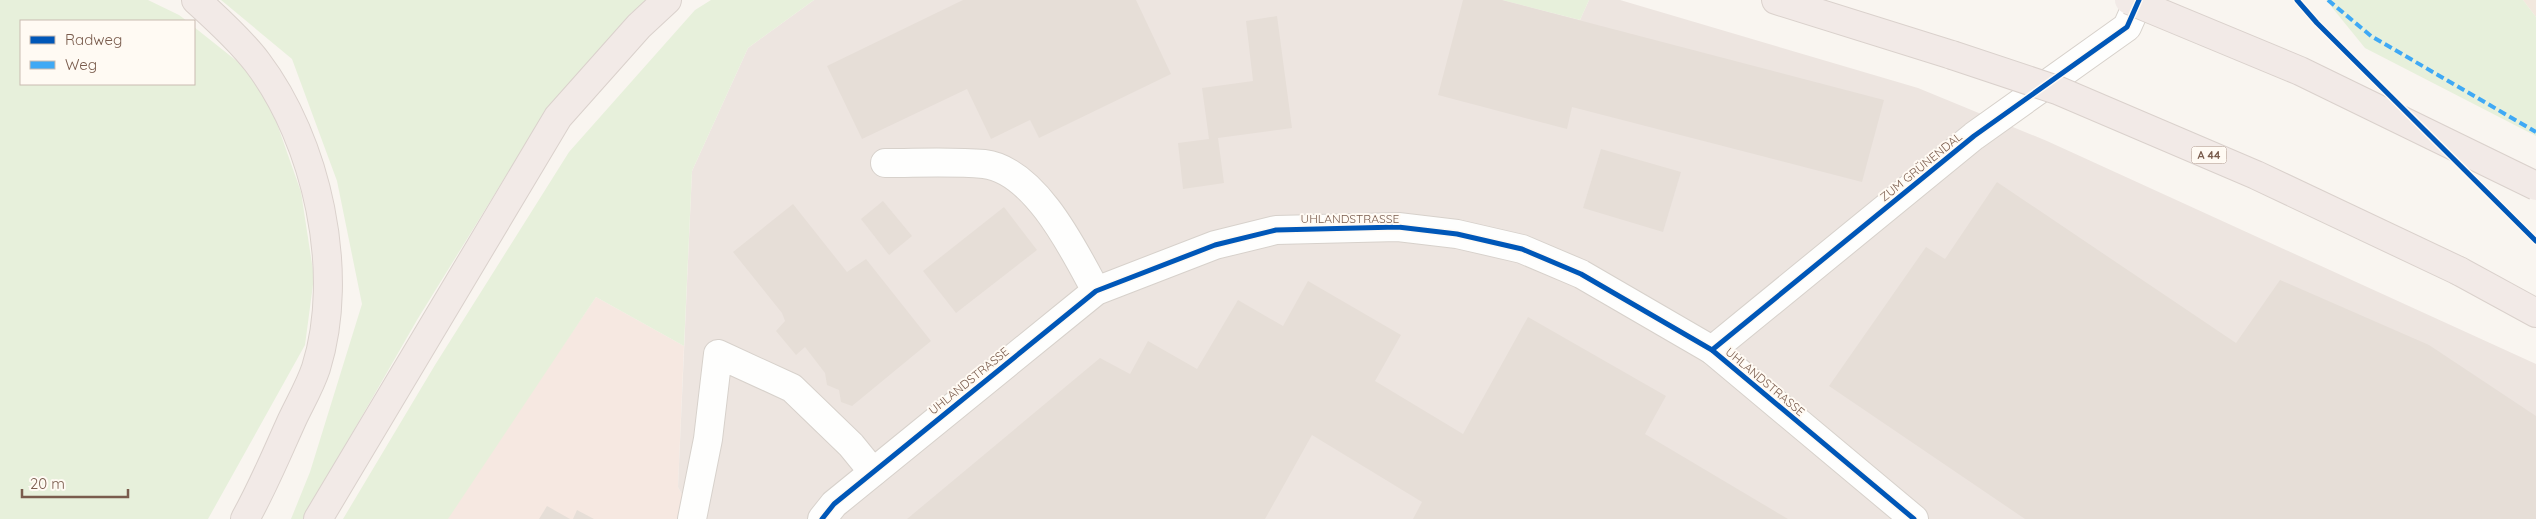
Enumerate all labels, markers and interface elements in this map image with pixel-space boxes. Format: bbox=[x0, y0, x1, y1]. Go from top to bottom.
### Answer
legend bbox=[20, 20, 195, 85]
text: Radweg bbox=[65, 30, 122, 49]
text: Weg bbox=[65, 55, 97, 74]
street label: ZUM GRÜNENDAL bbox=[1877, 129, 1965, 204]
road number: A 44 bbox=[2192, 146, 2226, 164]
street label: UHLANDSTRASSE bbox=[1301, 211, 1400, 226]
street label: UHLANDSTRASSE bbox=[926, 344, 1012, 418]
street label: UHLANDSTRASSE bbox=[1723, 344, 1808, 419]
scale bar bbox=[22, 466, 129, 498]
text: 20 m bbox=[30, 474, 65, 493]

